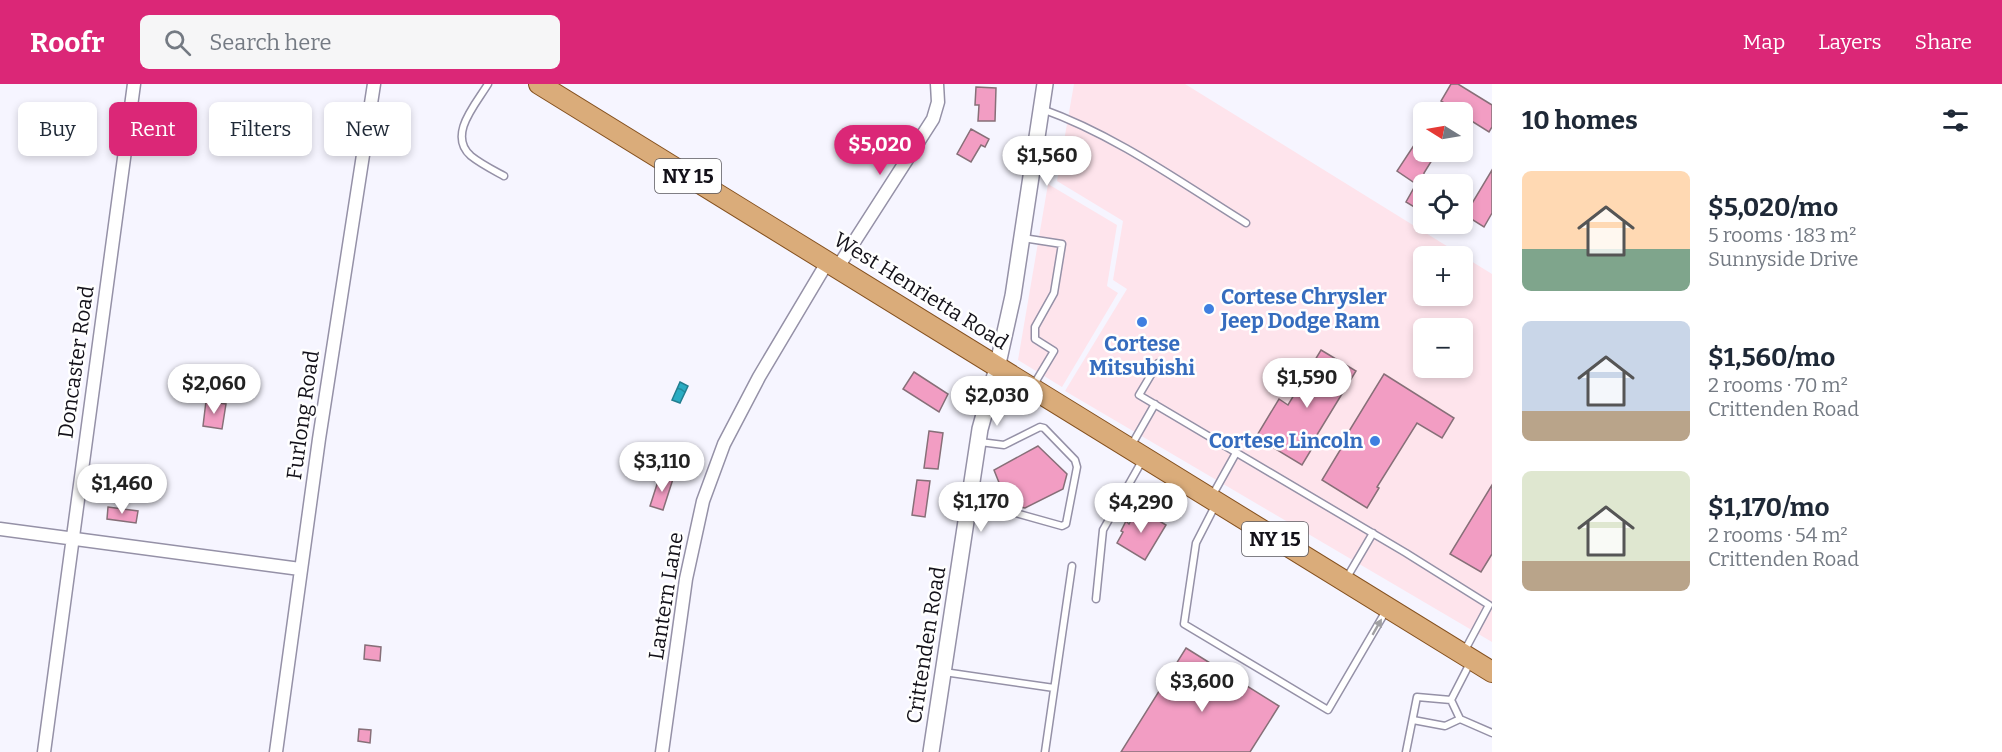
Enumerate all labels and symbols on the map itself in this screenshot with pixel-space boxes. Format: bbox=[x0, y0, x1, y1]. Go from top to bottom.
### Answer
north arrow bbox=[1413, 102, 1473, 162]
pin: $5,020 bbox=[831, 125, 929, 176]
pin: $1,560 bbox=[998, 136, 1096, 187]
road number: NY 15 bbox=[655, 159, 721, 193]
street label: West Henrietta Road bbox=[829, 227, 1013, 355]
street label: Doncaster Road bbox=[52, 284, 100, 440]
place label: Cortese Chrysler Jeep Dodge Ram bbox=[1220, 284, 1387, 334]
marker: Cortese Chrysler Jeep Dodge Ram bbox=[1202, 302, 1216, 316]
marker: Cortese Mitsubishi bbox=[1135, 315, 1149, 329]
place label: Cortese Mitsubishi bbox=[1089, 331, 1195, 381]
street label: Furlong Road bbox=[281, 349, 325, 481]
pin: $1,590 bbox=[1258, 358, 1356, 409]
pin: $2,060 bbox=[165, 364, 263, 415]
pin: $2,030 bbox=[948, 376, 1046, 427]
place label: Cortese Lincoln bbox=[1209, 428, 1363, 454]
marker: Cortese Lincoln bbox=[1368, 434, 1382, 448]
pin: $3,110 bbox=[613, 442, 711, 493]
pin: $1,460 bbox=[73, 464, 171, 515]
pin: $1,170 bbox=[932, 482, 1030, 533]
pin: $4,290 bbox=[1092, 483, 1190, 534]
road number: NY 15 bbox=[1242, 522, 1308, 556]
street label: Lantern Lane bbox=[643, 530, 689, 662]
street label: Crittenden Road bbox=[901, 565, 951, 725]
one-way arrow bbox=[1371, 619, 1382, 635]
pin: $3,600 bbox=[1153, 662, 1251, 713]

